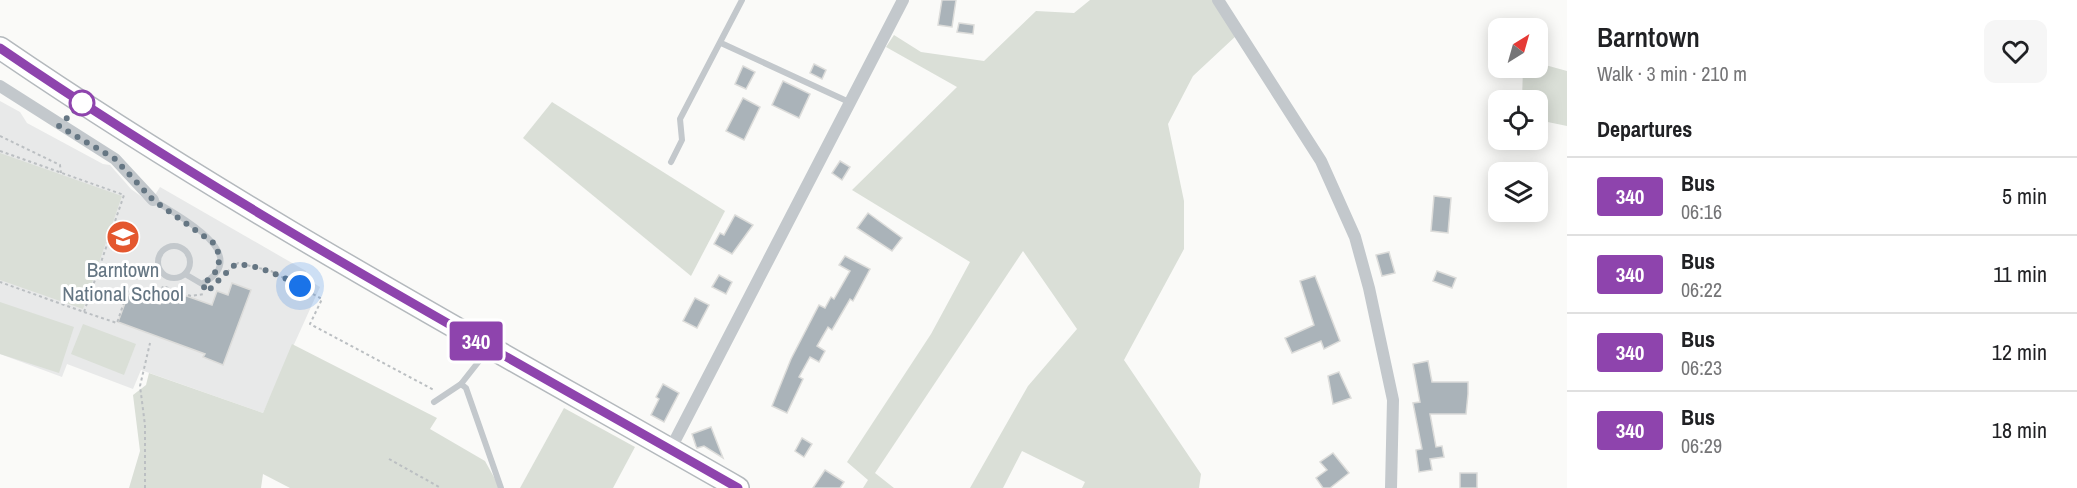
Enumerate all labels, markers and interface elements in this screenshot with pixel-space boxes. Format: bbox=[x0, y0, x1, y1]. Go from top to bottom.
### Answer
north arrow bbox=[1488, 18, 1548, 78]
map controls bbox=[1488, 18, 1548, 222]
text: Barntown bbox=[1597, 18, 1700, 56]
button: heart bbox=[1984, 20, 2047, 83]
text: Walk · 3 min · 210 m bbox=[1597, 60, 1747, 87]
unlabelled marker bbox=[69, 90, 95, 116]
button: locate bbox=[1488, 90, 1548, 150]
text: Departures bbox=[1597, 114, 1692, 144]
button: layers bbox=[1488, 162, 1548, 222]
text: Bus bbox=[1681, 168, 1715, 198]
text: 5 min bbox=[2002, 181, 2047, 211]
text: 340 bbox=[1616, 182, 1644, 211]
text: 06:16 bbox=[1681, 198, 1722, 225]
school or university icon: Barntown National School bbox=[105, 219, 141, 255]
text: Bus bbox=[1681, 246, 1715, 276]
place label: Barntown National School bbox=[62, 255, 184, 308]
text: 11 min bbox=[1993, 259, 2047, 289]
text: 340 bbox=[1616, 260, 1644, 289]
your location bbox=[285, 271, 315, 301]
text: 06:22 bbox=[1681, 276, 1722, 303]
line badge: 340 bbox=[442, 322, 510, 360]
text: Bus bbox=[1681, 324, 1715, 354]
text: 340 bbox=[462, 327, 490, 356]
text: 12 min bbox=[1992, 337, 2047, 367]
text: 340 bbox=[1616, 338, 1644, 367]
text: 06:23 bbox=[1681, 354, 1722, 381]
text: Bus bbox=[1681, 402, 1715, 432]
text: 18 min bbox=[1992, 415, 2047, 445]
text: 340 bbox=[1616, 416, 1644, 445]
text: 06:29 bbox=[1681, 432, 1722, 459]

